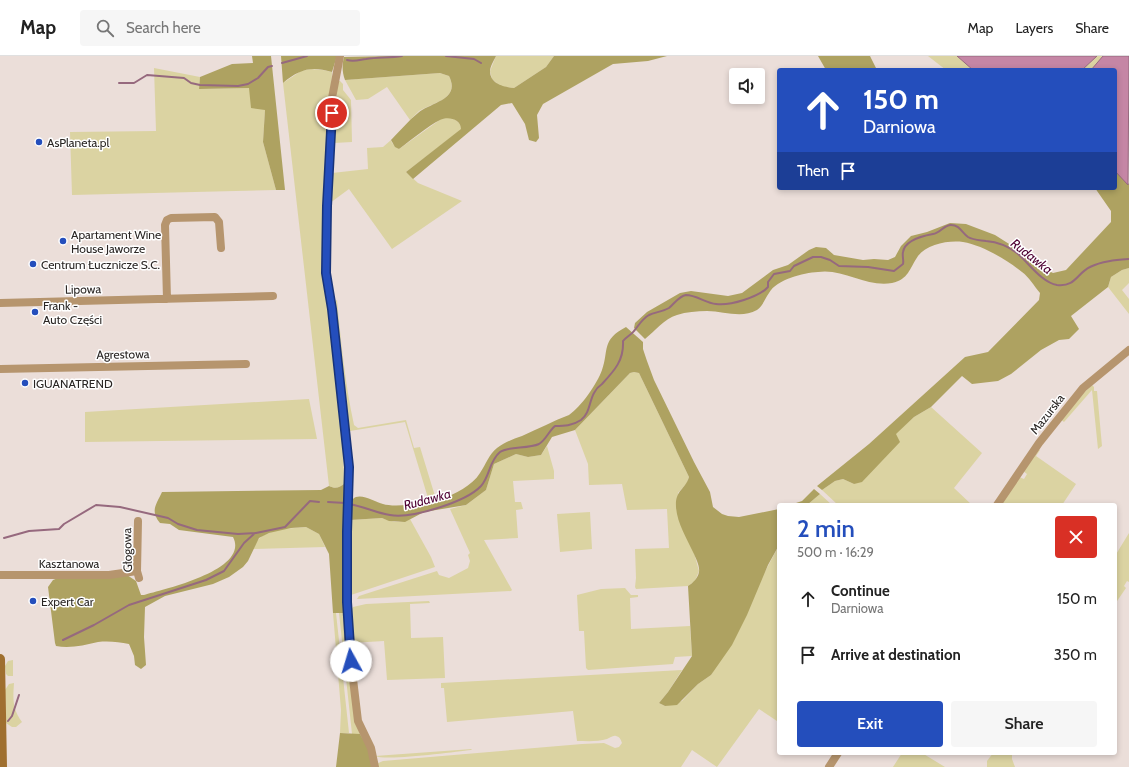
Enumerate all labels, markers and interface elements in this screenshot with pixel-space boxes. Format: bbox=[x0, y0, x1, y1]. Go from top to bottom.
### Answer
search box bbox=[80, 10, 360, 46]
text: Map bbox=[20, 16, 56, 39]
icon: search bbox=[94, 17, 116, 39]
text: Search here bbox=[126, 19, 201, 37]
text: Map bbox=[968, 19, 993, 37]
text: Layers bbox=[1015, 19, 1053, 37]
text: Share bbox=[1075, 19, 1109, 37]
map controls bbox=[729, 68, 765, 104]
button: sound bbox=[729, 68, 765, 104]
text: 150 m bbox=[863, 82, 939, 116]
icon: ahead bbox=[797, 84, 849, 136]
pin bbox=[315, 96, 349, 130]
icon: arrive bbox=[321, 102, 343, 124]
text: Darniowa bbox=[863, 116, 936, 138]
place label: AsPlaneta.pl bbox=[47, 135, 109, 150]
marker: AsPlaneta.pl bbox=[34, 137, 44, 147]
icon: arrive bbox=[837, 160, 859, 182]
text: Then bbox=[797, 162, 829, 180]
place label: Apartament Wine House Jaworze bbox=[71, 227, 161, 256]
water label: Rudawka bbox=[1008, 235, 1056, 277]
marker: Apartament Wine House Jaworze bbox=[58, 236, 68, 246]
place label: Centrum Łucznicze S.C. bbox=[41, 257, 160, 272]
marker: Centrum Łucznicze S.C. bbox=[28, 259, 38, 269]
street label: Lipowa bbox=[65, 281, 101, 297]
place label: Frank - Auto Części bbox=[43, 298, 102, 327]
marker: Frank - Auto Części bbox=[30, 307, 40, 317]
street label: Agrestowa bbox=[96, 346, 150, 362]
place label: IGUANATREND bbox=[33, 376, 113, 391]
marker: IGUANATREND bbox=[20, 378, 30, 388]
street label: Mazurska bbox=[1027, 391, 1068, 437]
water label: Rudawka bbox=[402, 485, 452, 513]
text: 2 min bbox=[797, 514, 855, 543]
button: close bbox=[1055, 516, 1097, 558]
street label: Głogowa bbox=[119, 527, 135, 572]
text: 500 m · 16:29 bbox=[797, 544, 874, 560]
street label: Kasztanowa bbox=[39, 556, 100, 571]
text: Continue bbox=[831, 582, 890, 600]
icon: ahead bbox=[797, 588, 819, 610]
text: 150 m bbox=[1057, 590, 1097, 608]
place label: Expert Car bbox=[41, 594, 94, 609]
marker: Expert Car bbox=[28, 596, 38, 606]
text: Darniowa bbox=[831, 600, 883, 616]
position arrow bbox=[330, 640, 372, 682]
icon: arrive bbox=[797, 644, 819, 666]
text: Arrive at destination bbox=[831, 646, 961, 664]
text: 350 m bbox=[1054, 646, 1097, 664]
button: Exit bbox=[797, 701, 943, 747]
button: Share bbox=[951, 701, 1097, 747]

